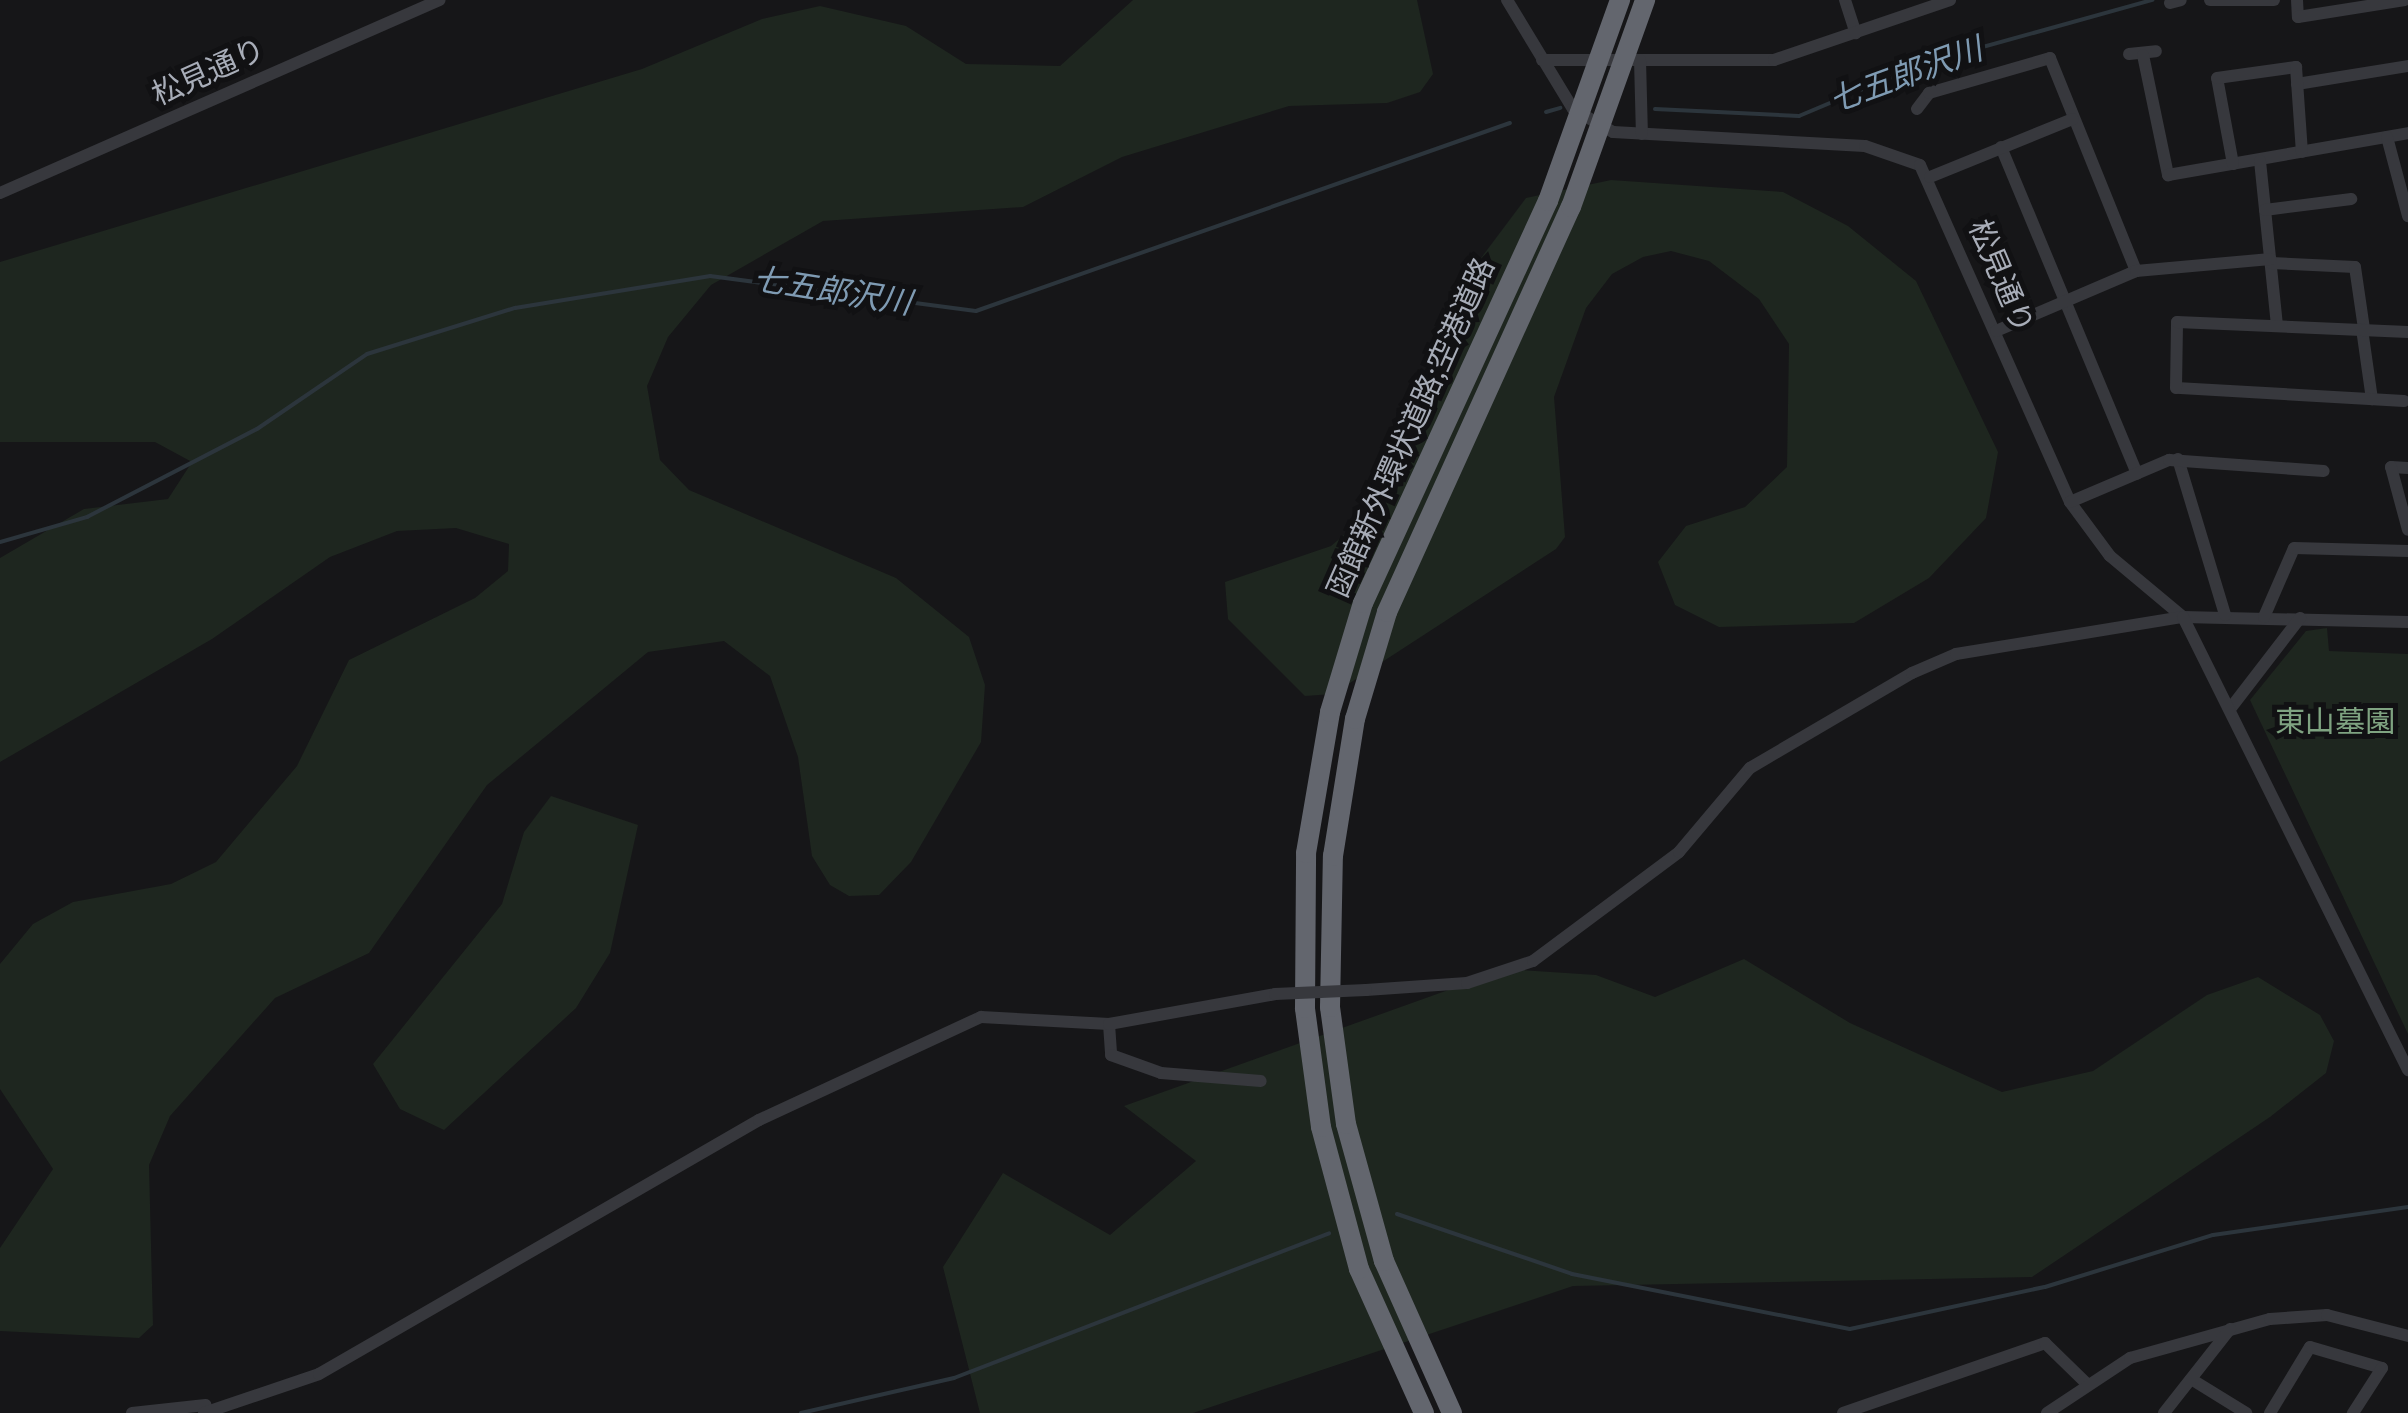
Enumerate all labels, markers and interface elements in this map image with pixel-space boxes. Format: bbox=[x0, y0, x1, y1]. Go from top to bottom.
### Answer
water label: 七五郎沢川 bbox=[1824, 31, 1988, 121]
street label: 松見通り bbox=[147, 32, 271, 114]
street label: 松見通り bbox=[1960, 215, 2040, 339]
street label: 函館新外環状道路;空港道路 bbox=[1321, 253, 1503, 603]
water label: 七五郎沢川 bbox=[750, 261, 914, 323]
park label: 東山墓園 bbox=[2275, 705, 2395, 741]

